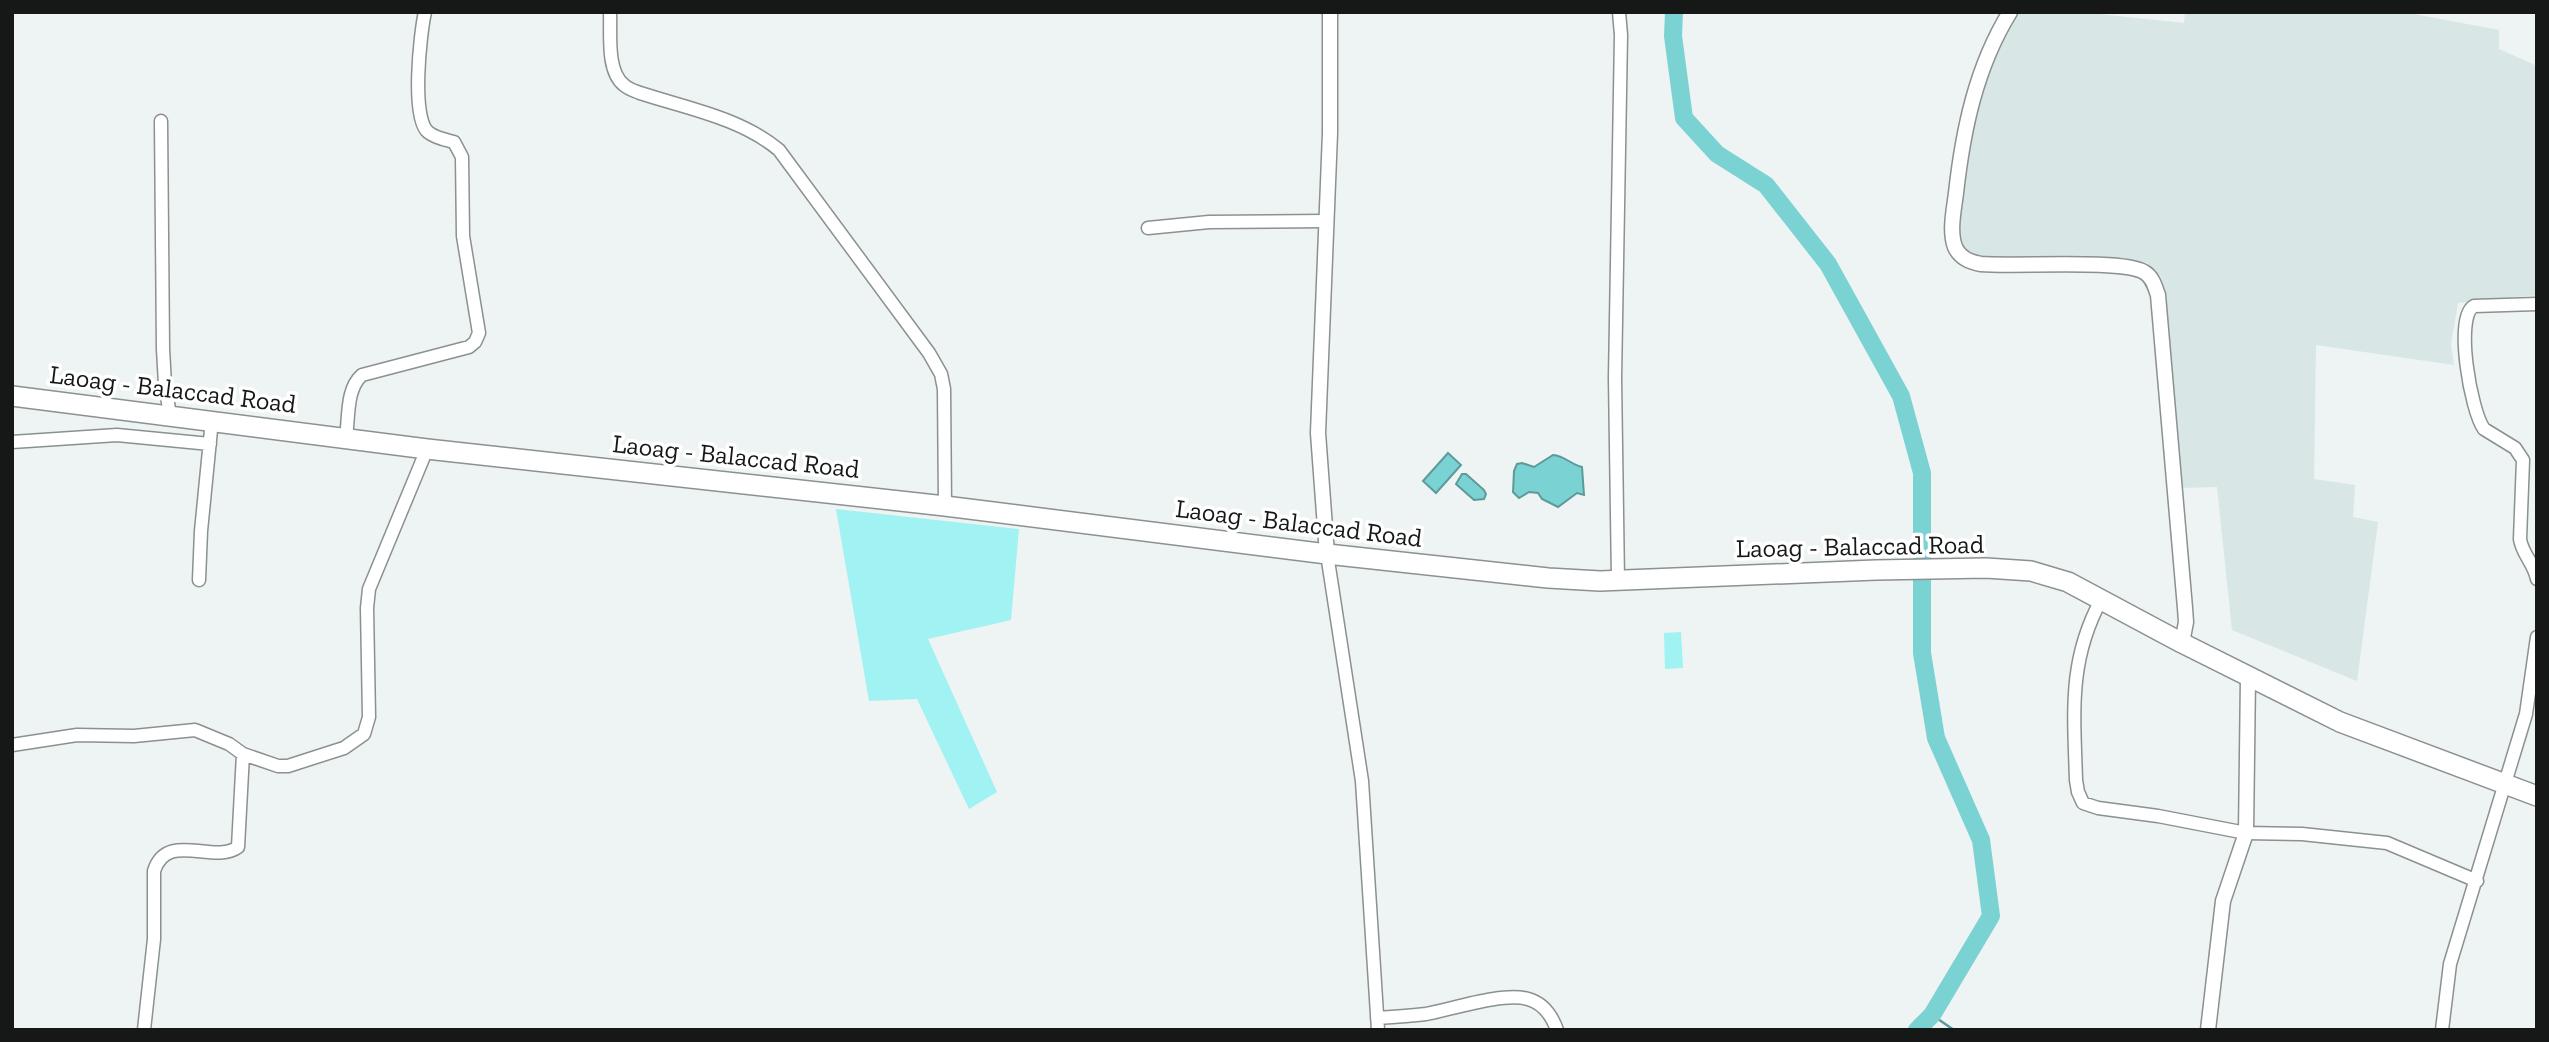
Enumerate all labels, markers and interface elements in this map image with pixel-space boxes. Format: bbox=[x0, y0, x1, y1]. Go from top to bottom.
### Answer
street label: Laoag - Balaccad Road bbox=[48, 358, 298, 420]
street label: Laoag - Balaccad Road bbox=[611, 427, 861, 485]
street label: Laoag - Balaccad Road bbox=[1174, 492, 1424, 554]
street label: Laoag - Balaccad Road bbox=[1736, 528, 1984, 564]

